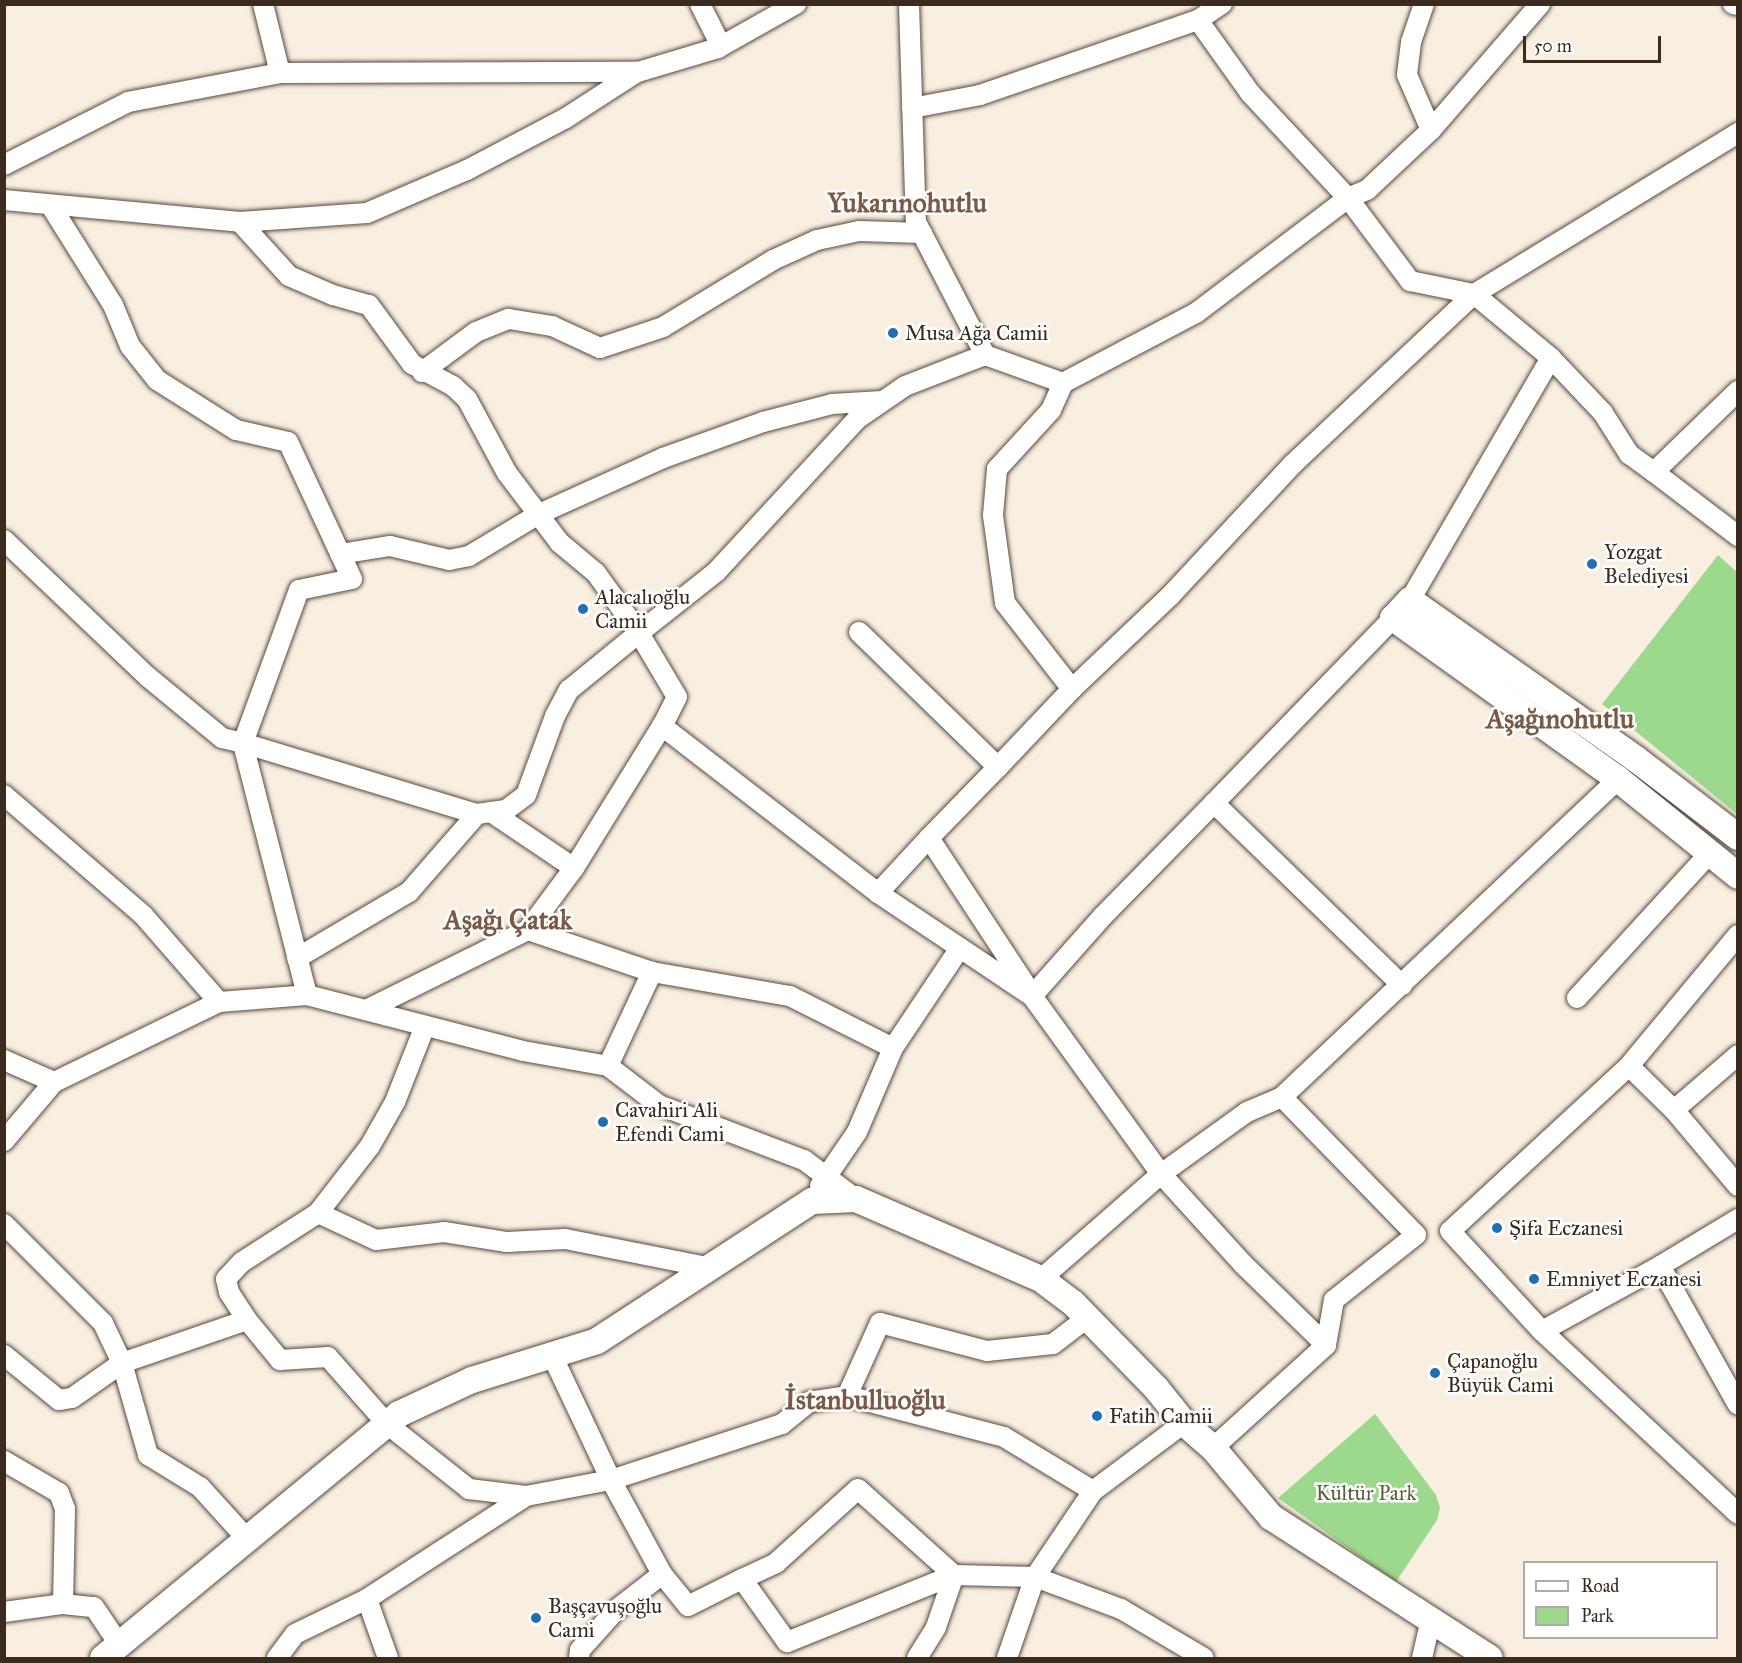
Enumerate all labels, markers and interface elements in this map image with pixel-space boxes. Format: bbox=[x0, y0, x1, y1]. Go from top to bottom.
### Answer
scale bar bbox=[1526, 24, 1664, 62]
text: 50 m bbox=[1534, 35, 1572, 57]
district label: Yukarınohutlu bbox=[827, 187, 987, 219]
place label: Musa Ağa Camii bbox=[905, 320, 1048, 346]
marker: Musa Ağa Camii bbox=[886, 326, 900, 340]
place label: Yozgat Belediyesi bbox=[1604, 539, 1689, 589]
marker: Yozgat Belediyesi bbox=[1585, 557, 1599, 571]
place label: Alacalıoğlu Camii bbox=[595, 584, 690, 634]
marker: Alacalıoğlu Camii bbox=[576, 602, 590, 616]
district label: Aşağınohutlu bbox=[1486, 703, 1634, 735]
district label: Aşağı Çatak bbox=[444, 904, 572, 936]
place label: Cavahiri Ali Efendi Cami bbox=[615, 1097, 724, 1147]
marker: Cavahiri Ali Efendi Cami bbox=[596, 1115, 610, 1129]
place label: Şifa Eczanesi bbox=[1509, 1215, 1623, 1241]
marker: Şifa Eczanesi bbox=[1490, 1221, 1504, 1235]
place label: Emniyet Eczanesi bbox=[1546, 1266, 1702, 1292]
marker: Emniyet Eczanesi bbox=[1527, 1272, 1541, 1286]
place label: Çapanoğlu Büyük Cami bbox=[1447, 1348, 1554, 1398]
marker: Çapanoğlu Büyük Cami bbox=[1428, 1366, 1442, 1380]
district label: İstanbulluoğlu bbox=[784, 1384, 946, 1416]
place label: Fatih Camii bbox=[1109, 1403, 1213, 1429]
marker: Fatih Camii bbox=[1090, 1409, 1104, 1423]
park label: Kültür Park bbox=[1316, 1480, 1416, 1506]
legend bbox=[1523, 1561, 1718, 1639]
text: Road bbox=[1581, 1575, 1619, 1597]
place label: Başçavuşoğlu Cami bbox=[548, 1593, 662, 1643]
text: Park bbox=[1581, 1605, 1614, 1627]
marker: Başçavuşoğlu Cami bbox=[529, 1611, 543, 1625]

